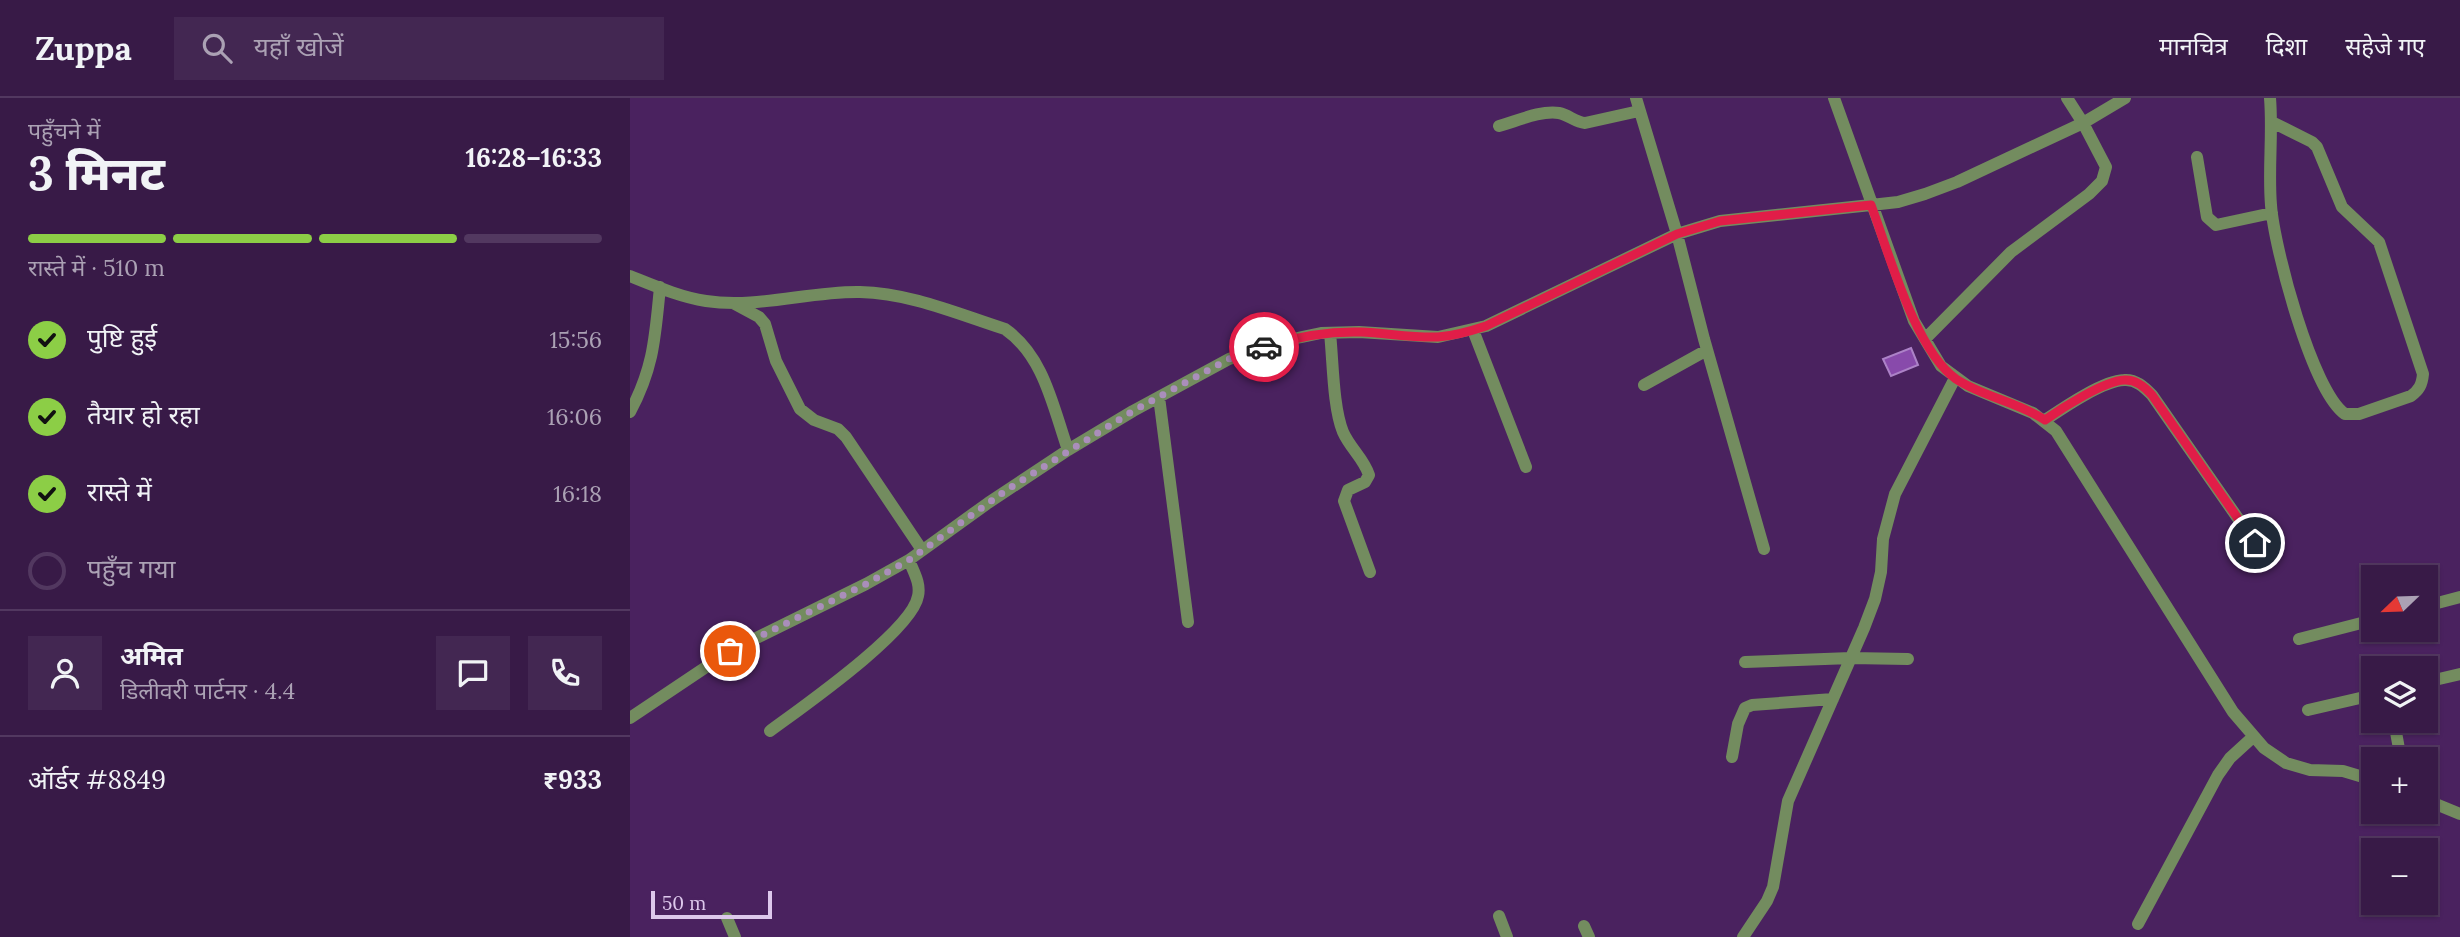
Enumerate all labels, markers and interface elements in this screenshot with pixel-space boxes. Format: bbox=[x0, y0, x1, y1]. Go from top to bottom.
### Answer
search box bbox=[174, 17, 664, 80]
text: Zuppa bbox=[35, 27, 132, 69]
icon: search bbox=[198, 29, 236, 67]
text: यहाँ खोजें bbox=[254, 30, 344, 63]
text: मानचित्र bbox=[2159, 31, 2228, 62]
text: दिशा bbox=[2266, 31, 2307, 62]
text: सहेजे गए bbox=[2345, 31, 2425, 62]
text: पहुँचने में bbox=[28, 116, 100, 145]
text: 16:28–16:33 bbox=[465, 141, 602, 174]
text: 3 मिनट bbox=[28, 144, 165, 203]
text: रास्ते में · 510 m bbox=[28, 253, 165, 282]
courier bbox=[1229, 312, 1299, 382]
icon: check bbox=[28, 321, 66, 359]
text: पुष्टि हुई bbox=[87, 321, 157, 354]
text: 15:56 bbox=[550, 325, 602, 354]
icon: car bbox=[1245, 328, 1283, 366]
icon: check bbox=[28, 398, 66, 436]
text: तैयार हो रहा bbox=[87, 398, 200, 431]
text: 16:06 bbox=[547, 402, 602, 431]
icon: check bbox=[28, 475, 66, 513]
text: रास्ते में bbox=[87, 475, 152, 508]
text: 16:18 bbox=[553, 479, 602, 508]
pin bbox=[2225, 513, 2285, 573]
icon: home bbox=[2236, 524, 2274, 562]
text: पहुँच गया bbox=[87, 552, 175, 585]
north arrow bbox=[2361, 565, 2438, 642]
map controls bbox=[2361, 565, 2438, 915]
pin bbox=[700, 621, 760, 681]
icon: bag bbox=[711, 632, 749, 670]
button: person bbox=[28, 636, 102, 710]
button: chat bbox=[436, 636, 510, 710]
button: phone bbox=[528, 636, 602, 710]
text: अमित bbox=[120, 639, 183, 672]
button: layers bbox=[2361, 656, 2438, 733]
text: डिलीवरी पार्टनर · 4.4 bbox=[120, 676, 295, 705]
button: + bbox=[2361, 747, 2438, 824]
text: ऑर्डर #8849 bbox=[28, 763, 166, 796]
text: ₹933 bbox=[543, 763, 602, 796]
button: − bbox=[2361, 838, 2438, 915]
scale bar bbox=[651, 888, 772, 920]
text: 50 m bbox=[662, 891, 706, 915]

